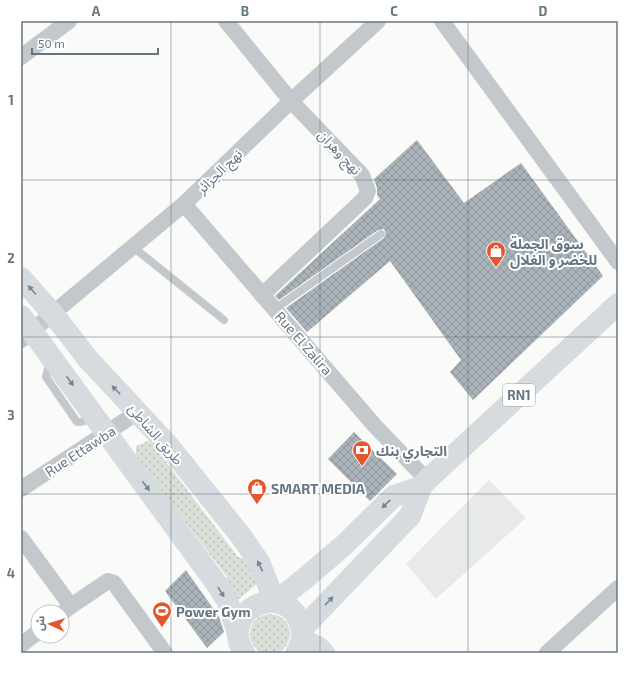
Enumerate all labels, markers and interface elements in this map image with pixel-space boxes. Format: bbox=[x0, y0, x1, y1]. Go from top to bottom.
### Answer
text: A bbox=[92, 3, 101, 19]
text: B bbox=[241, 3, 249, 19]
text: C bbox=[390, 3, 398, 19]
text: D bbox=[539, 3, 548, 19]
scale bar bbox=[32, 30, 158, 56]
text: 50 m bbox=[38, 36, 65, 50]
text: 1 bbox=[8, 92, 14, 108]
street label: نهج وهران bbox=[313, 126, 365, 180]
street label: نهج الجزائر bbox=[192, 145, 248, 200]
place label: سوق الجملة للخضر و الغلال bbox=[510, 235, 597, 269]
shop icon: سوق الجملة للخضر و الغلال bbox=[485, 240, 507, 268]
text: 2 bbox=[7, 250, 15, 266]
one-way arrow bbox=[28, 285, 37, 296]
street label: Rue El Zalira bbox=[272, 308, 336, 378]
one-way arrow bbox=[65, 375, 74, 386]
road number: RN1 bbox=[503, 384, 535, 406]
one-way arrow bbox=[112, 385, 121, 394]
street label: طريق الشاطئ bbox=[123, 400, 187, 470]
text: 3 bbox=[7, 407, 15, 423]
street label: Rue Ettawba bbox=[42, 422, 118, 480]
bank icon: التجاري بنك bbox=[351, 439, 373, 467]
place label: التجاري بنك bbox=[376, 442, 447, 462]
shop icon: SMART MEDIA bbox=[246, 477, 268, 505]
place label: SMART MEDIA bbox=[271, 480, 366, 497]
one-way arrow bbox=[141, 481, 149, 491]
one-way arrow bbox=[381, 499, 391, 509]
one-way arrow bbox=[257, 560, 263, 571]
text: 4 bbox=[7, 565, 15, 581]
one-way arrow bbox=[218, 586, 225, 598]
one-way arrow bbox=[324, 596, 334, 606]
sports icon: Power Gym bbox=[151, 600, 173, 628]
place label: Power Gym bbox=[176, 603, 251, 620]
north arrow bbox=[30, 604, 70, 644]
text: ش bbox=[33, 615, 48, 631]

